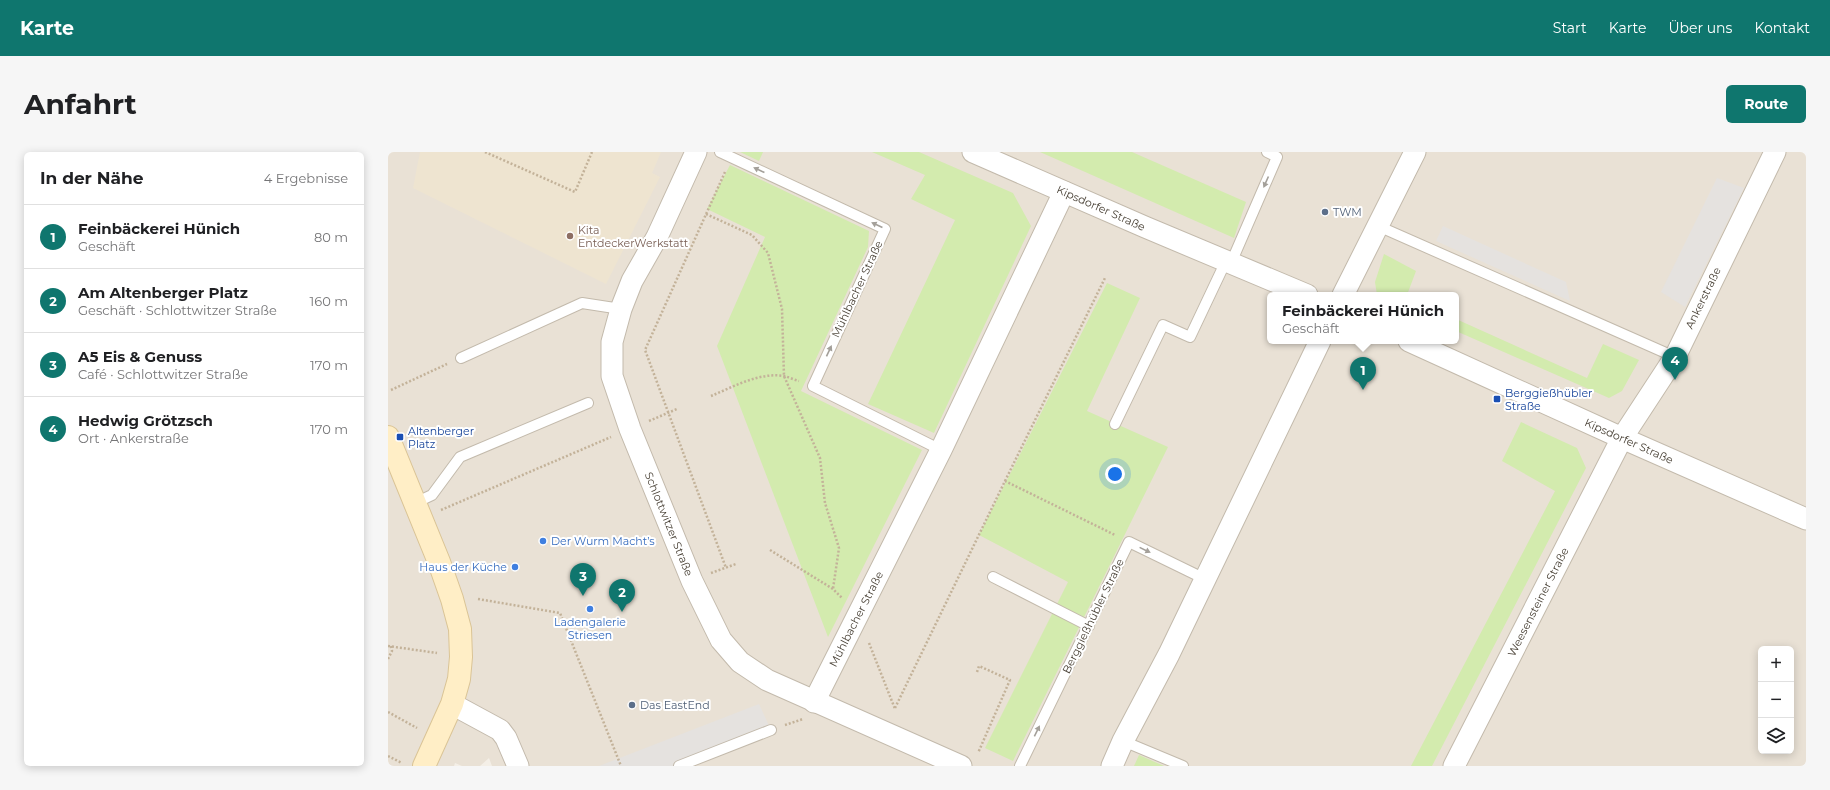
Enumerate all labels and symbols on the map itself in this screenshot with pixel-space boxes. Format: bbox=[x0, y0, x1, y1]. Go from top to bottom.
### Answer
one-way arrow bbox=[753, 167, 764, 173]
one-way arrow bbox=[1263, 177, 1269, 188]
street label: Kipsdorfer Straße bbox=[1054, 182, 1148, 234]
place label: TWM bbox=[1333, 205, 1362, 219]
marker: TWM bbox=[1320, 207, 1330, 217]
one-way arrow bbox=[870, 221, 882, 227]
place label: Kita EntdeckerWerkstatt bbox=[578, 223, 689, 250]
marker: Kita EntdeckerWerkstatt bbox=[565, 231, 575, 241]
street label: Mühlbacher Straße bbox=[828, 238, 886, 340]
street label: Ankerstraße bbox=[1682, 265, 1724, 331]
one-way arrow bbox=[826, 345, 832, 356]
pin: 4 bbox=[1662, 347, 1688, 380]
pin: 1 bbox=[1350, 357, 1376, 390]
place label: Berggießhübler Straße bbox=[1505, 386, 1593, 413]
marker: Berggießhübler Straße bbox=[1492, 394, 1502, 404]
street label: Kipsdorfer Straße bbox=[1582, 415, 1676, 467]
place label: Altenberger Platz bbox=[408, 424, 474, 451]
marker: Altenberger Platz bbox=[395, 432, 405, 442]
your location bbox=[1105, 464, 1125, 484]
street label: Schlottwitzer Straße bbox=[642, 470, 696, 578]
place label: Der Wurm Macht’s bbox=[551, 534, 655, 548]
marker: Der Wurm Macht’s bbox=[538, 536, 548, 546]
street label: Weesensteiner Straße bbox=[1504, 545, 1572, 659]
one-way arrow bbox=[1140, 547, 1151, 553]
street label: Berggießhübler Straße bbox=[1059, 556, 1127, 676]
place label: Haus der Küche bbox=[419, 560, 507, 574]
marker: Haus der Küche bbox=[510, 562, 520, 572]
pin: 3 bbox=[570, 563, 596, 596]
street label: Mühlbacher Straße bbox=[826, 569, 886, 669]
pin: 2 bbox=[609, 579, 635, 612]
marker: Ladengalerie Striesen bbox=[585, 604, 595, 614]
place label: Ladengalerie Striesen bbox=[554, 615, 626, 642]
place label: Das EastEnd bbox=[640, 698, 710, 712]
marker: Das EastEnd bbox=[627, 700, 637, 710]
one-way arrow bbox=[1034, 725, 1040, 737]

